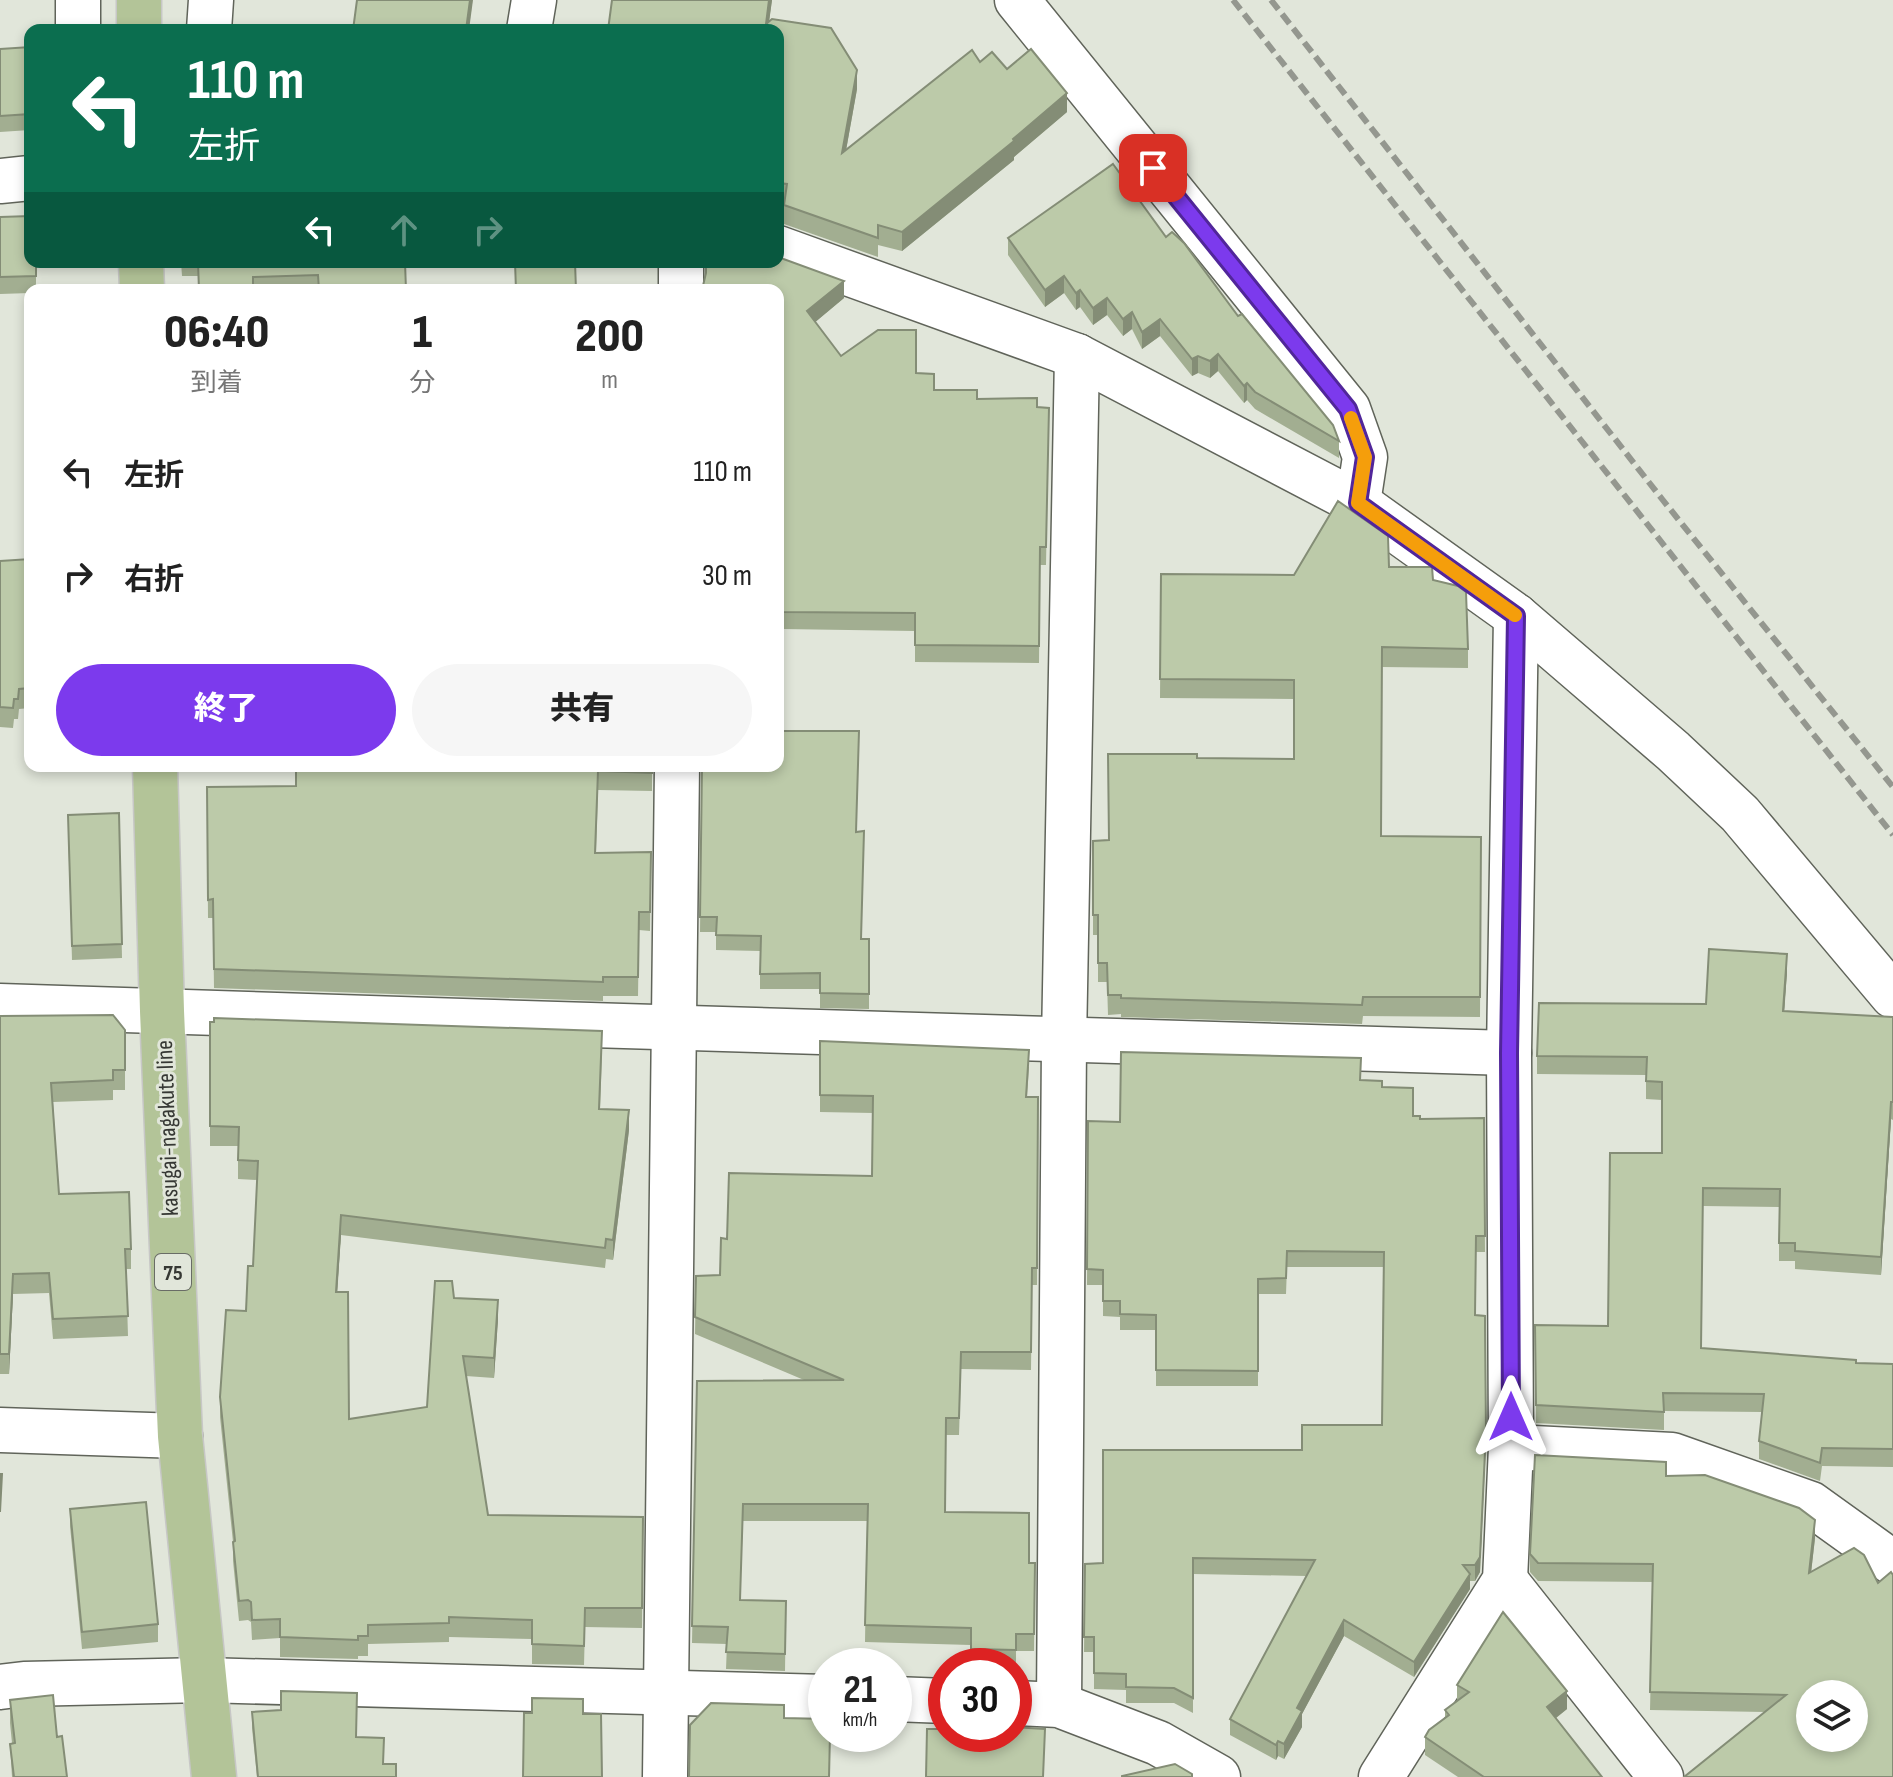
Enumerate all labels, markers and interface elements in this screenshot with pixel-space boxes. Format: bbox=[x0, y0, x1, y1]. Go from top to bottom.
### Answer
text: 110 m bbox=[188, 48, 304, 115]
icon: left bbox=[56, 56, 160, 160]
text: 左折 bbox=[188, 126, 260, 169]
pin bbox=[1119, 134, 1187, 202]
icon: arrive bbox=[1131, 146, 1175, 190]
icon: left bbox=[298, 208, 342, 252]
icon: ahead bbox=[382, 208, 426, 252]
icon: right bbox=[466, 208, 510, 252]
text: 06:40 bbox=[164, 304, 269, 361]
text: 1 bbox=[412, 304, 432, 361]
text: 200 bbox=[575, 308, 644, 365]
text: m bbox=[601, 365, 618, 396]
text: 到着 bbox=[191, 368, 243, 399]
text: 分 bbox=[409, 368, 435, 399]
icon: left bbox=[56, 450, 100, 494]
text: 110 m bbox=[694, 454, 752, 490]
text: 左折 bbox=[124, 458, 184, 494]
icon: right bbox=[56, 554, 100, 598]
text: 30 m bbox=[702, 558, 752, 594]
text: 右折 bbox=[124, 562, 184, 598]
button: 終了 bbox=[56, 664, 396, 756]
button: 共有 bbox=[412, 664, 752, 756]
street label: kasugai-nagakute line bbox=[150, 1040, 185, 1216]
road number: 75 bbox=[155, 1254, 191, 1290]
position arrow bbox=[1469, 1375, 1553, 1459]
speed limit sign: 30 bbox=[928, 1648, 1032, 1752]
text: 21 bbox=[843, 1666, 877, 1714]
map controls bbox=[1796, 1680, 1868, 1752]
button: layers bbox=[1796, 1680, 1868, 1752]
text: km/h bbox=[843, 1708, 877, 1732]

